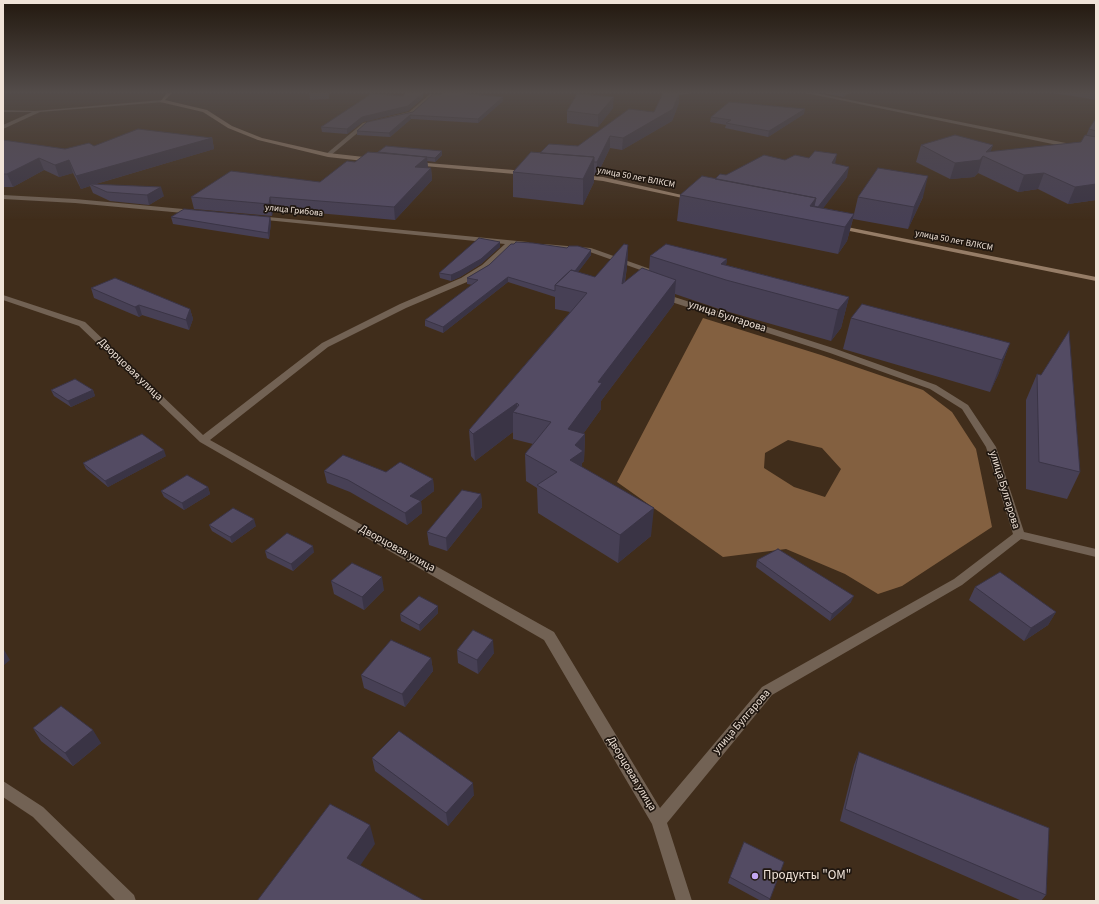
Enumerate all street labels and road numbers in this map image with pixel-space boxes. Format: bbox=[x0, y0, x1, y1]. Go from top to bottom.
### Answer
street label: улица 50 лет ВЛКСМ bbox=[596, 165, 676, 191]
street label: улица Грибова bbox=[264, 203, 324, 219]
street label: улица 50 лет ВЛКСМ bbox=[914, 228, 994, 254]
street label: улица Булгарова bbox=[686, 298, 768, 336]
street label: Дворцовая улица bbox=[95, 336, 165, 404]
street label: улица Булгарова bbox=[986, 449, 1022, 531]
street label: Дворцовая улица bbox=[357, 523, 437, 575]
street label: улица Булгарова bbox=[710, 687, 774, 757]
street label: Дворцовая улица bbox=[604, 734, 658, 814]

